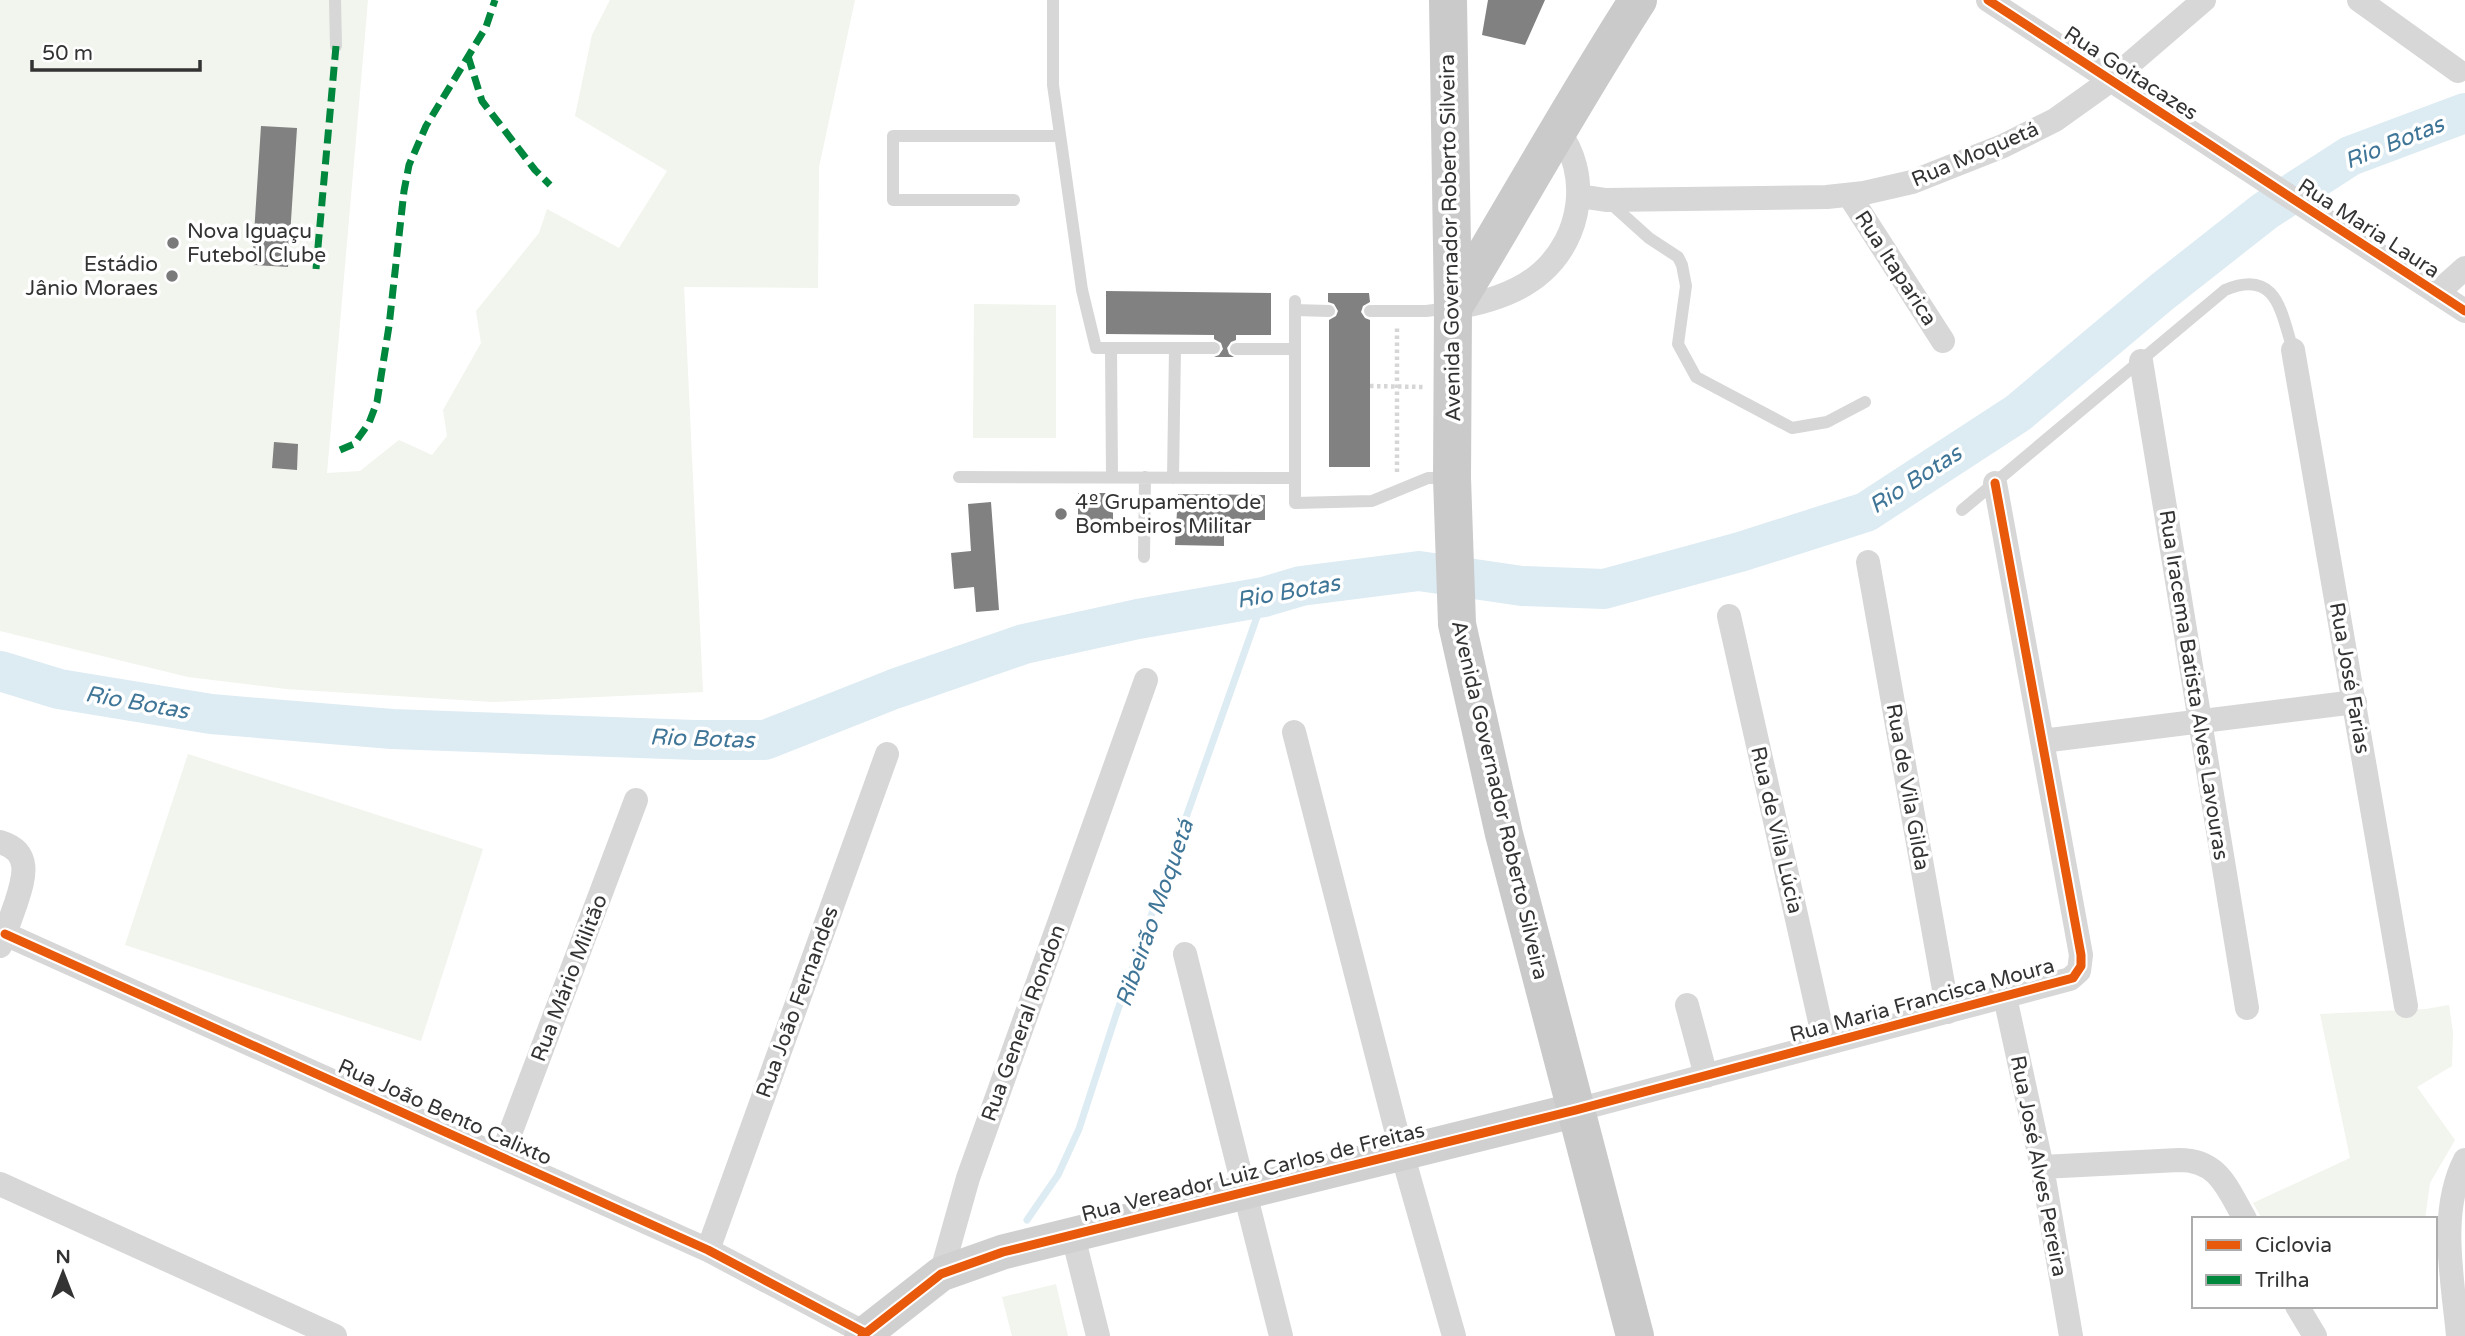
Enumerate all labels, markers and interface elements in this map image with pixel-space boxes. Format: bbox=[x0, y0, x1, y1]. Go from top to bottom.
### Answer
street label: Rua Goitacazes bbox=[2059, 21, 2202, 126]
scale bar bbox=[32, 28, 200, 72]
text: 50 m bbox=[42, 41, 93, 66]
street label: Avenida Governador Roberto Silveira bbox=[1435, 54, 1466, 422]
water label: Rio Botas bbox=[2341, 110, 2450, 175]
street label: Rua Moquetá bbox=[1908, 116, 2042, 192]
street label: Rua Maria Laura bbox=[2293, 173, 2444, 284]
street label: Rua Itaparica bbox=[1849, 206, 1942, 330]
place label: Nova Iguaçu Futebol Clube bbox=[187, 219, 326, 268]
marker: Nova Iguaçu Futebol Clube bbox=[165, 235, 181, 251]
place label: Estádio Jânio Moraes bbox=[26, 252, 158, 301]
marker: Estádio Jânio Moraes bbox=[164, 268, 180, 284]
water label: Rio Botas bbox=[1864, 439, 1969, 520]
place label: 4º Grupamento de Bombeiros Militar bbox=[1075, 490, 1261, 539]
marker: 4º Grupamento de Bombeiros Militar bbox=[1053, 506, 1069, 522]
street label: Rua Iracema Batista Alves Lavouras bbox=[2153, 508, 2234, 862]
water label: Rio Botas bbox=[1234, 569, 1344, 615]
street label: Rua José Farias bbox=[2324, 601, 2375, 756]
street label: Avenida Governador Roberto Silveira bbox=[1446, 618, 1553, 982]
water label: Rio Botas bbox=[83, 680, 193, 726]
street label: Rua de Vila Gilda bbox=[1881, 702, 1934, 873]
water label: Rio Botas bbox=[649, 723, 757, 755]
street label: Rua de Vila Lúcia bbox=[1745, 744, 1808, 916]
water label: Ribeirão Moquetá bbox=[1110, 815, 1200, 1011]
street label: Rua Mário Militão bbox=[526, 891, 613, 1065]
street label: Rua João Fernandes bbox=[751, 903, 844, 1101]
street label: Rua General Rondon bbox=[976, 921, 1071, 1125]
street label: Rua Maria Francisca Moura bbox=[1787, 953, 2057, 1048]
street label: Rua José Alves Pereira bbox=[2005, 1053, 2072, 1279]
street label: Rua João Bento Calixto bbox=[334, 1054, 556, 1171]
street label: Rua Vereador Luiz Carlos de Freitas bbox=[1079, 1118, 1427, 1227]
legend bbox=[2192, 1217, 2437, 1308]
text: Ciclovia bbox=[2255, 1233, 2332, 1258]
north arrow bbox=[28, 1238, 98, 1308]
text: N bbox=[55, 1246, 71, 1268]
text: Trilha bbox=[2255, 1268, 2310, 1293]

